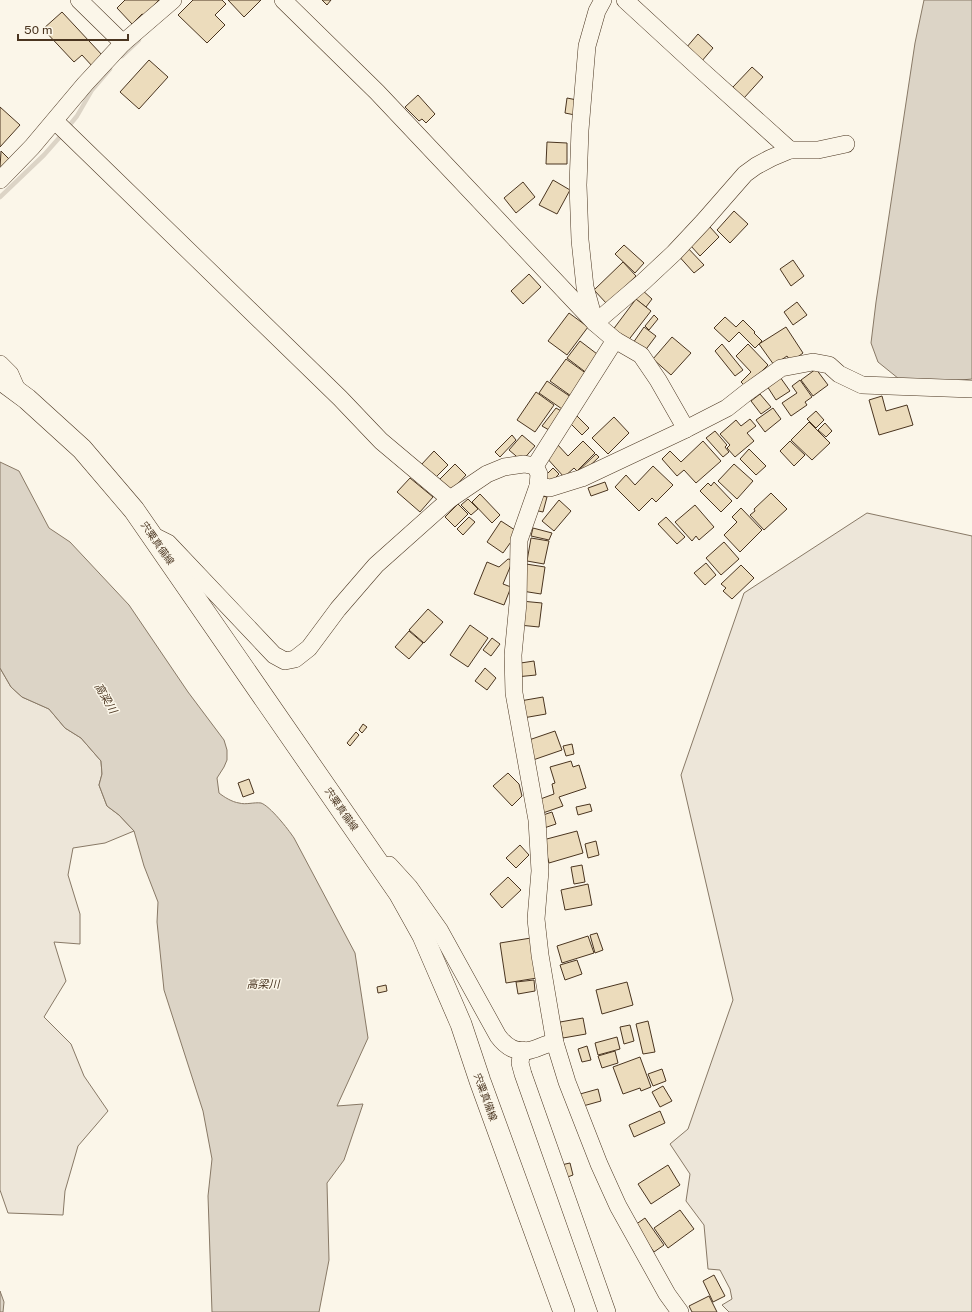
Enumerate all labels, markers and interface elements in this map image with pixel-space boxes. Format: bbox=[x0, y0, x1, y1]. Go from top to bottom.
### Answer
scale bar bbox=[18, 16, 128, 42]
text: 50 m bbox=[24, 23, 52, 37]
street label: 宍粟真備線 bbox=[139, 519, 177, 567]
water label: 高梁川 bbox=[93, 681, 120, 716]
street label: 宍粟真備線 bbox=[323, 785, 361, 833]
water label: 高梁川 bbox=[247, 978, 280, 990]
street label: 宍粟真備線 bbox=[472, 1071, 500, 1123]

